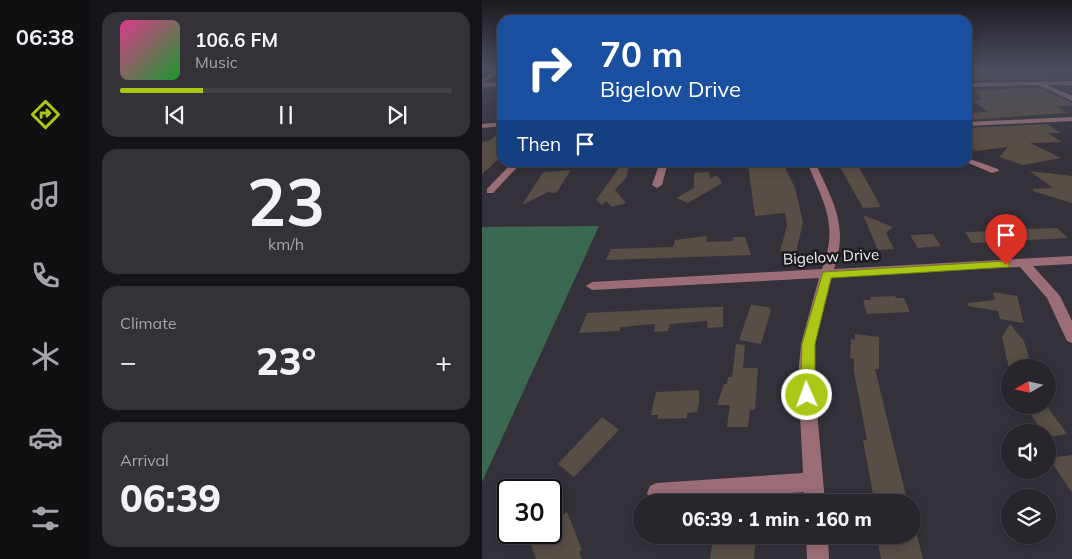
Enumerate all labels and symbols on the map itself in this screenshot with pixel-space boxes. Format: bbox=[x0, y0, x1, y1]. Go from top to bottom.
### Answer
pin bbox=[985, 214, 1027, 265]
street label: Bigelow Drive bbox=[782, 244, 879, 269]
north arrow bbox=[1001, 359, 1056, 414]
position arrow bbox=[780, 368, 832, 420]
speed limit sign: 30 bbox=[497, 479, 562, 544]

